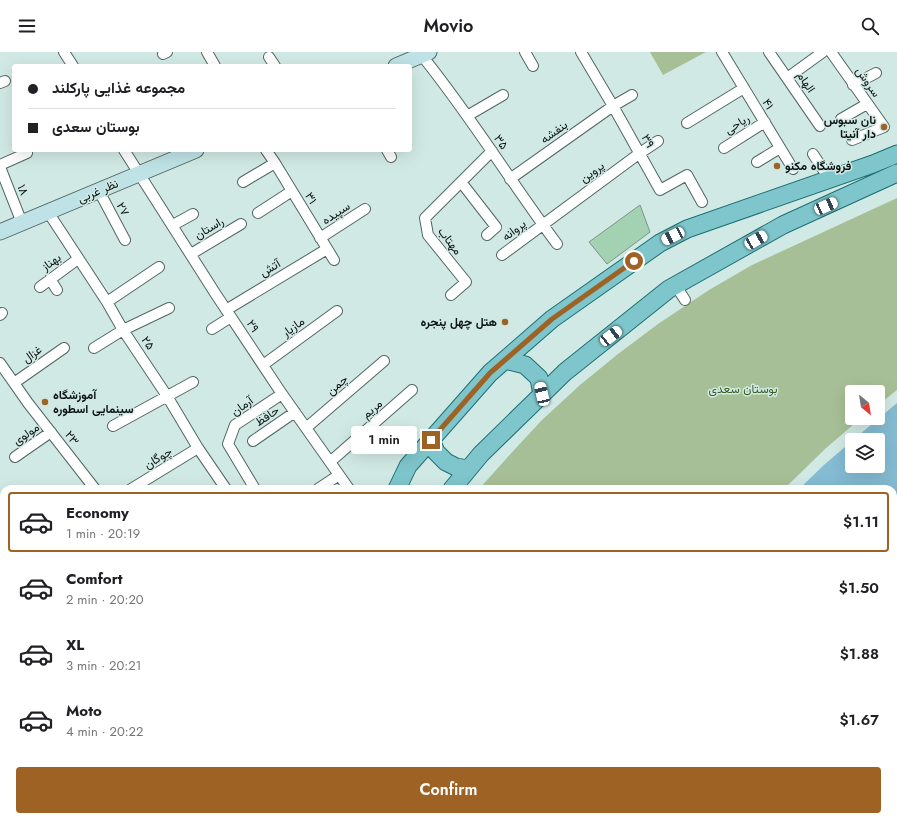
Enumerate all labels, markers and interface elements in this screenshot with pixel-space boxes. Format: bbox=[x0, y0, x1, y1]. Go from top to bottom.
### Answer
text: Movio bbox=[424, 13, 473, 39]
icon: menu bbox=[16, 15, 38, 37]
icon: search bbox=[859, 15, 881, 37]
street label: سروش bbox=[851, 63, 885, 101]
street label: الهام bbox=[792, 68, 820, 96]
text: مجموعه غذایی پارکلند bbox=[52, 77, 185, 99]
street label: ۴۱ bbox=[758, 95, 778, 113]
street label: ریاحی bbox=[721, 109, 753, 139]
place label: نان سبوس دار آنیتا bbox=[824, 111, 876, 143]
text: بوستان سعدی bbox=[52, 116, 140, 138]
street label: بنفشه bbox=[537, 116, 571, 148]
marker: نان سبوس دار آنیتا bbox=[879, 122, 889, 132]
street label: ۳۵ bbox=[489, 131, 513, 153]
street label: ۳۹ bbox=[637, 131, 659, 151]
street label: پروین bbox=[576, 157, 608, 187]
place label: فروشگاه مکنو bbox=[785, 157, 852, 175]
marker: فروشگاه مکنو bbox=[772, 161, 782, 171]
street label: نظر غربی bbox=[75, 174, 121, 208]
street label: ۱۸ bbox=[13, 182, 33, 198]
street label: ۳۱ bbox=[300, 188, 322, 208]
car bbox=[813, 196, 839, 216]
street label: سپیده bbox=[318, 197, 354, 229]
street label: ۲۷ bbox=[112, 199, 134, 219]
street label: راستان bbox=[191, 212, 227, 244]
street label: پروانه bbox=[498, 215, 530, 245]
street label: مهتاب bbox=[434, 223, 466, 259]
car bbox=[660, 225, 686, 247]
car bbox=[743, 229, 769, 251]
street label: بهناز bbox=[36, 249, 65, 276]
route start bbox=[625, 252, 643, 270]
street label: آتش bbox=[256, 254, 285, 281]
street label: مازیار bbox=[277, 312, 308, 342]
place label: هتل چهل پنجره bbox=[421, 313, 497, 331]
street label: ۲۹ bbox=[242, 316, 264, 336]
marker: هتل چهل پنجره bbox=[500, 317, 510, 327]
car bbox=[598, 324, 624, 348]
street label: ۲۵ bbox=[137, 332, 159, 354]
street label: غزال bbox=[18, 341, 46, 367]
street label: چمن bbox=[322, 370, 352, 400]
park label: بوستان سعدی bbox=[709, 380, 777, 398]
car bbox=[533, 381, 551, 407]
north arrow bbox=[845, 385, 885, 425]
map controls bbox=[845, 385, 885, 473]
place label: آموزشگاه سینمایی اسطوره bbox=[53, 386, 134, 418]
street label: آرمان bbox=[227, 391, 258, 420]
street label: مریم bbox=[358, 395, 386, 423]
marker: آموزشگاه سینمایی اسطوره bbox=[40, 397, 50, 407]
street label: حافظ bbox=[251, 401, 283, 431]
street label: مولوی bbox=[9, 418, 43, 450]
callout: 1 min bbox=[351, 426, 417, 454]
street label: ۲۳ bbox=[61, 427, 84, 449]
text: 1 min bbox=[368, 430, 400, 449]
route end bbox=[422, 431, 440, 449]
button: layers bbox=[845, 433, 885, 473]
street label: چوگان bbox=[141, 443, 175, 473]
text: Economy bbox=[66, 502, 129, 524]
icon: car bbox=[18, 504, 54, 540]
text: $1.11 bbox=[843, 511, 879, 533]
text: 1 min · 20:19 bbox=[66, 524, 140, 543]
text: Comfort bbox=[66, 568, 123, 590]
icon: car bbox=[18, 570, 54, 606]
text: $1.50 bbox=[839, 577, 879, 599]
text: 2 min · 20:20 bbox=[66, 590, 144, 609]
text: XL bbox=[66, 634, 84, 656]
icon: car bbox=[18, 636, 54, 672]
text: $1.88 bbox=[840, 643, 879, 665]
text: 3 min · 20:21 bbox=[66, 656, 141, 675]
text: Moto bbox=[66, 700, 102, 722]
icon: car bbox=[18, 702, 54, 738]
text: $1.67 bbox=[839, 709, 879, 731]
text: 4 min · 20:22 bbox=[66, 722, 143, 741]
button: Confirm bbox=[16, 767, 881, 813]

